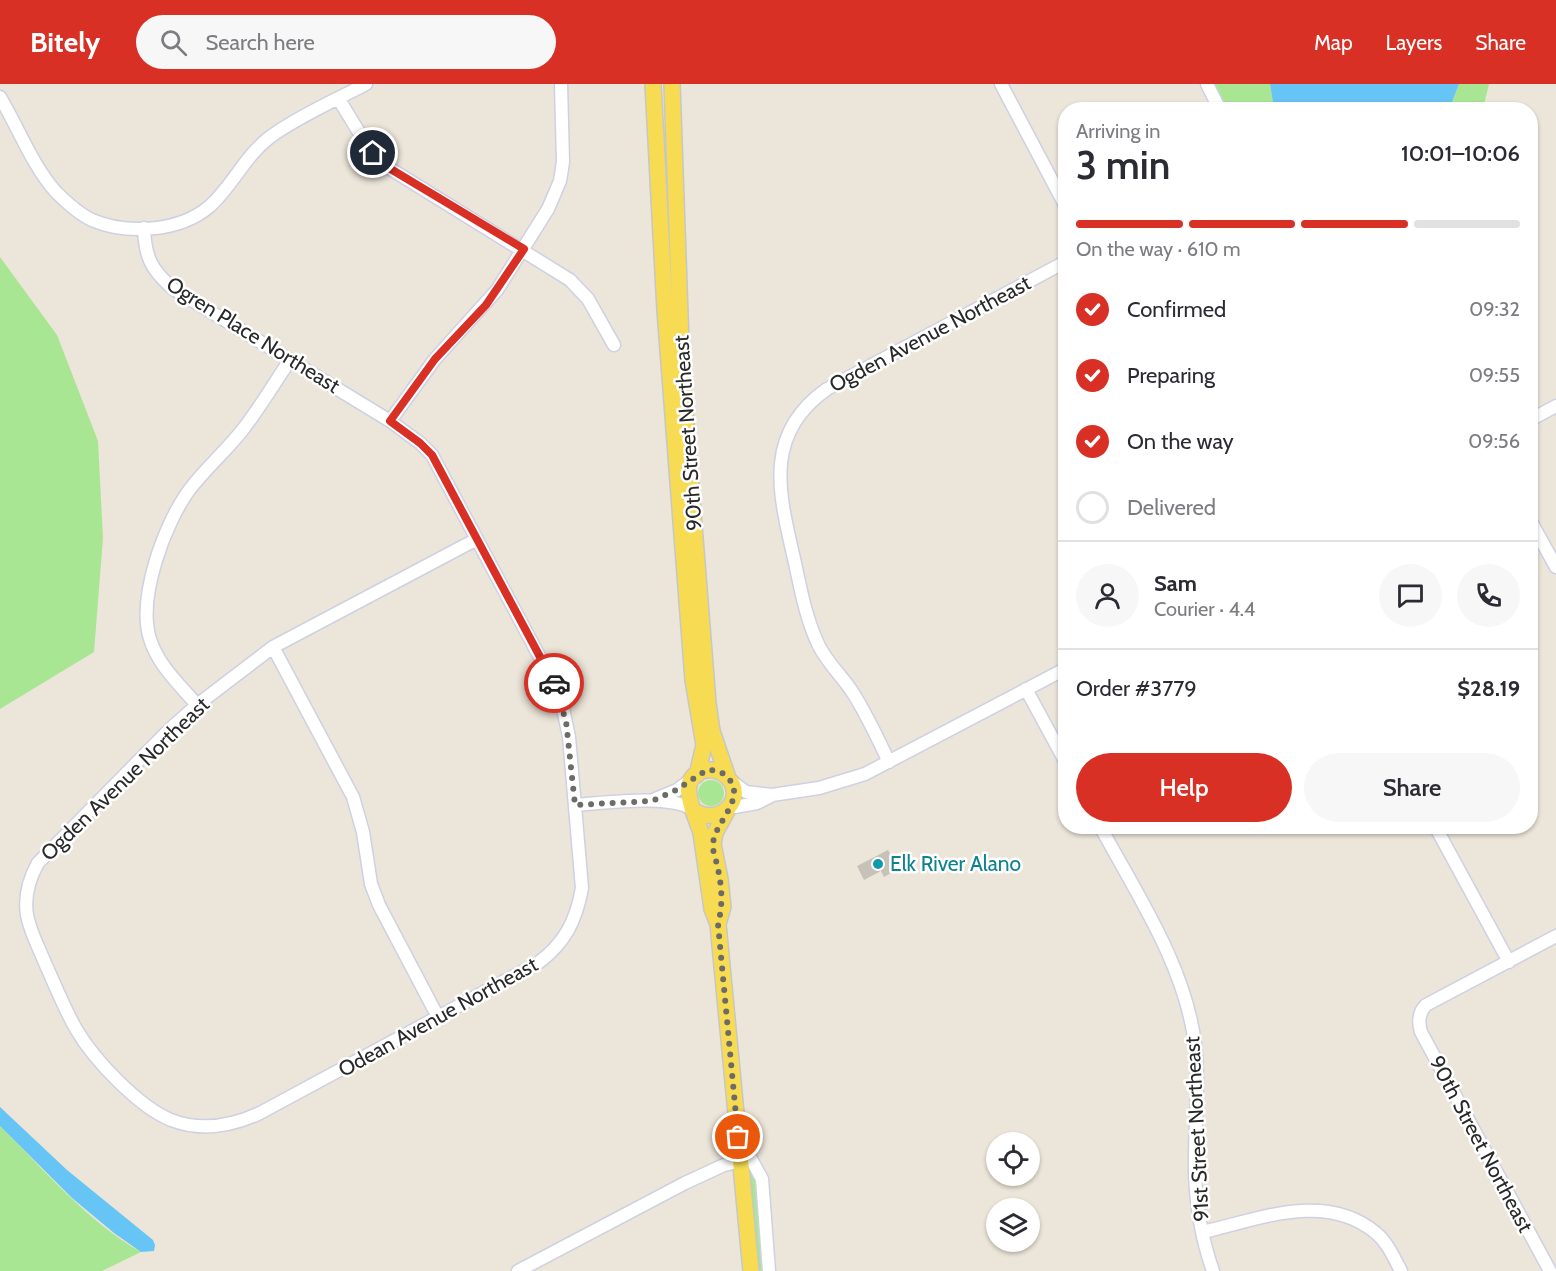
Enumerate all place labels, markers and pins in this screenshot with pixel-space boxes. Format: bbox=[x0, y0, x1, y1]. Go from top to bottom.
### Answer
pin bbox=[347, 127, 398, 178]
place label: Elk River Alano bbox=[890, 851, 1021, 876]
marker: Elk River Alano bbox=[871, 857, 885, 871]
pin bbox=[712, 1111, 763, 1162]

